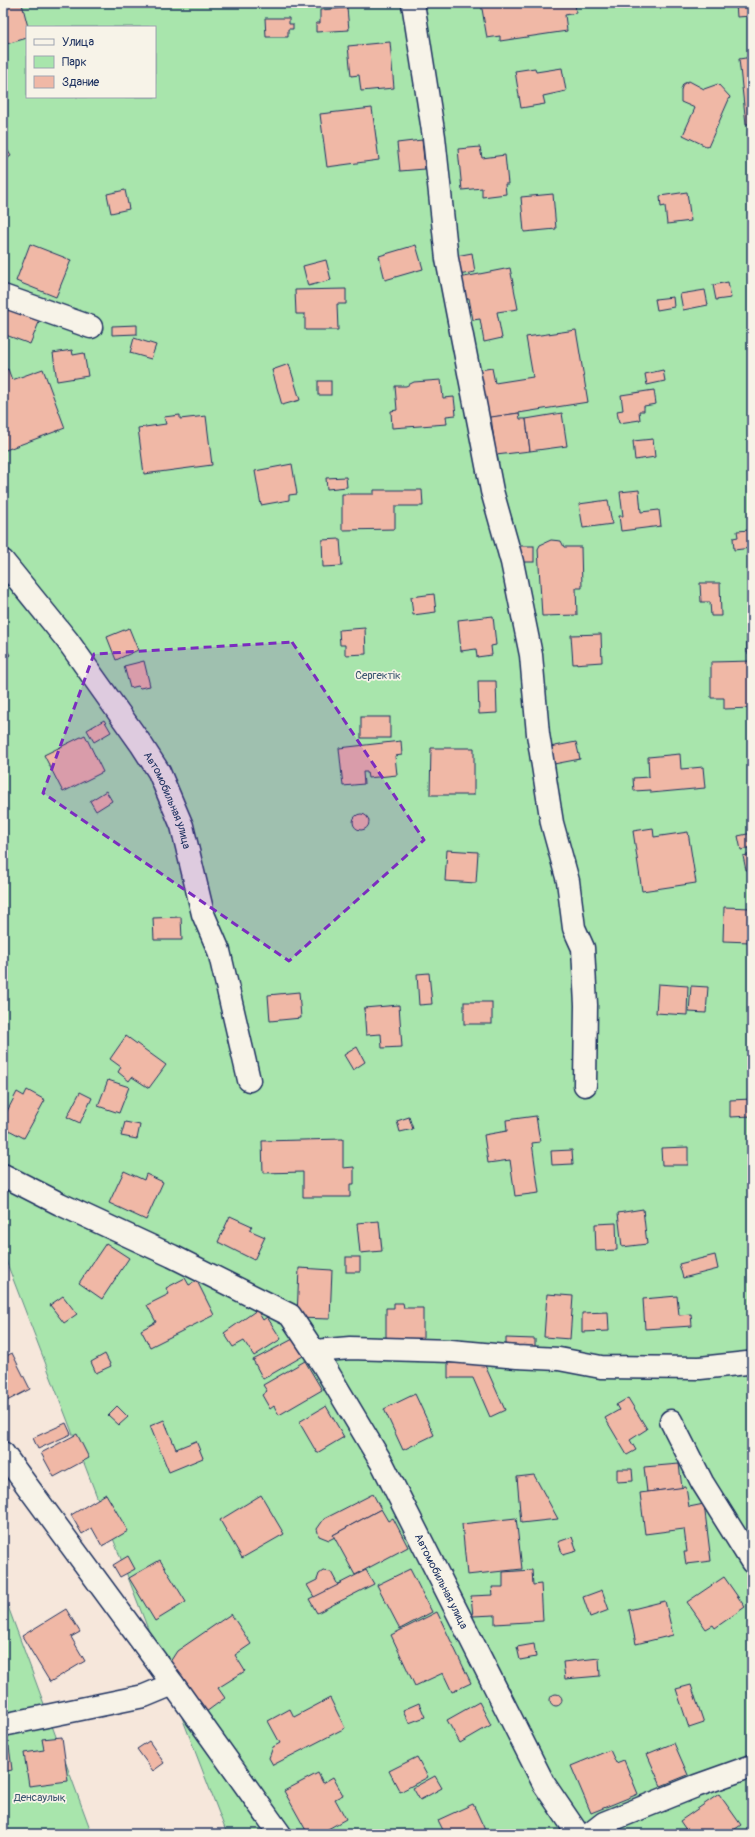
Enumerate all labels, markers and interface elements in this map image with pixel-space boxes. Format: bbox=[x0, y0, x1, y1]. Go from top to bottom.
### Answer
legend bbox=[26, 26, 156, 98]
text: Улица bbox=[62, 35, 94, 50]
text: Парк bbox=[62, 55, 87, 70]
text: Здание bbox=[62, 75, 99, 90]
park label: Сергектік bbox=[355, 669, 401, 682]
street label: Автомобильная улица bbox=[141, 749, 193, 850]
street label: Автомобильная улица bbox=[412, 1532, 471, 1631]
park label: Денсаулық bbox=[13, 1791, 66, 1804]

